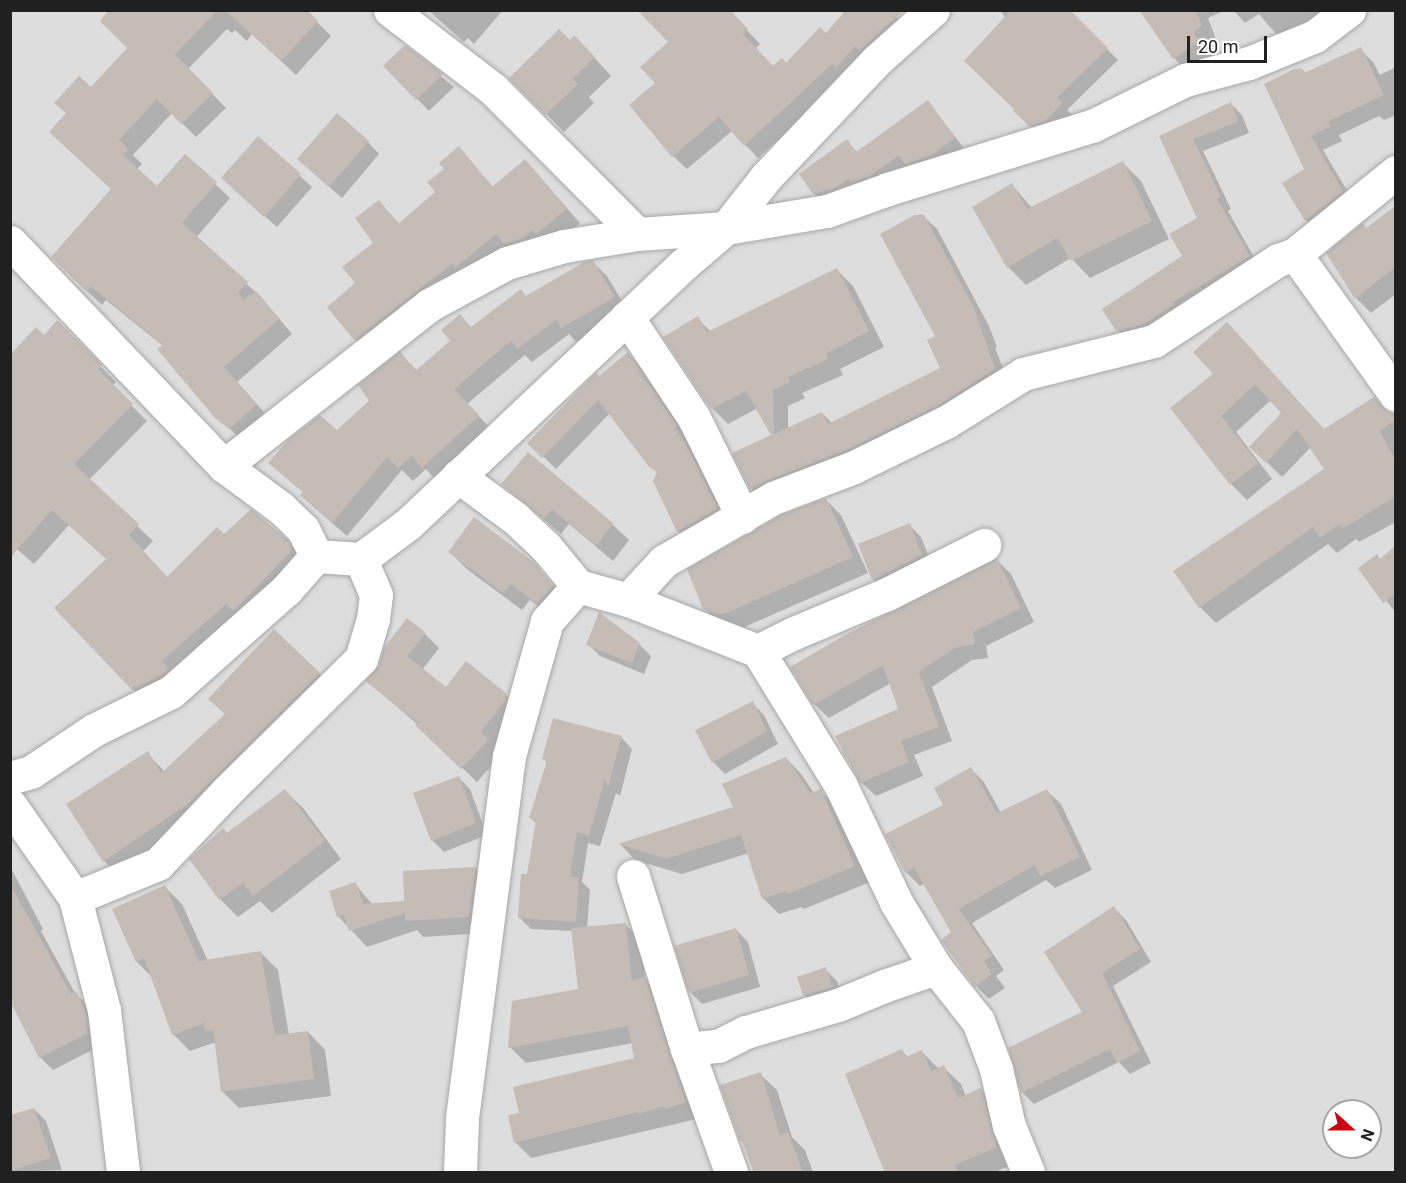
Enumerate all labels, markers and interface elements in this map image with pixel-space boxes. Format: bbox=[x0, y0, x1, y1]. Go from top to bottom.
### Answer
scale bar bbox=[1190, 24, 1270, 62]
text: 20 m bbox=[1198, 36, 1238, 57]
north arrow bbox=[1322, 1099, 1382, 1159]
text: N bbox=[1357, 1126, 1378, 1144]

